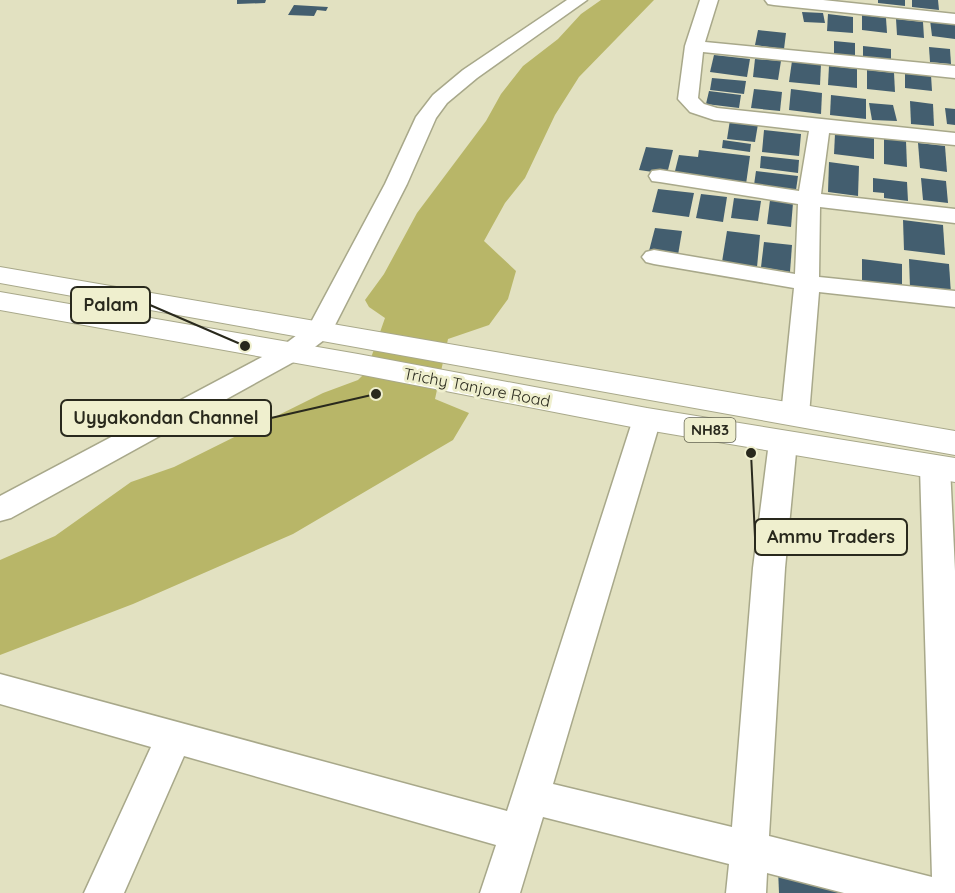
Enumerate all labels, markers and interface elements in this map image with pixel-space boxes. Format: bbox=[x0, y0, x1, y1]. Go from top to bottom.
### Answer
callout: Palam bbox=[71, 287, 150, 323]
text: Palam bbox=[84, 293, 138, 316]
street label: Trichy Tanjore Road bbox=[402, 363, 552, 411]
callout: Uyyakondan Channel bbox=[61, 400, 271, 436]
text: Uyyakondan Channel bbox=[73, 406, 259, 429]
road number: NH83 bbox=[684, 418, 736, 442]
callout: Ammu Traders bbox=[755, 519, 907, 555]
text: Ammu Traders bbox=[767, 525, 895, 548]

